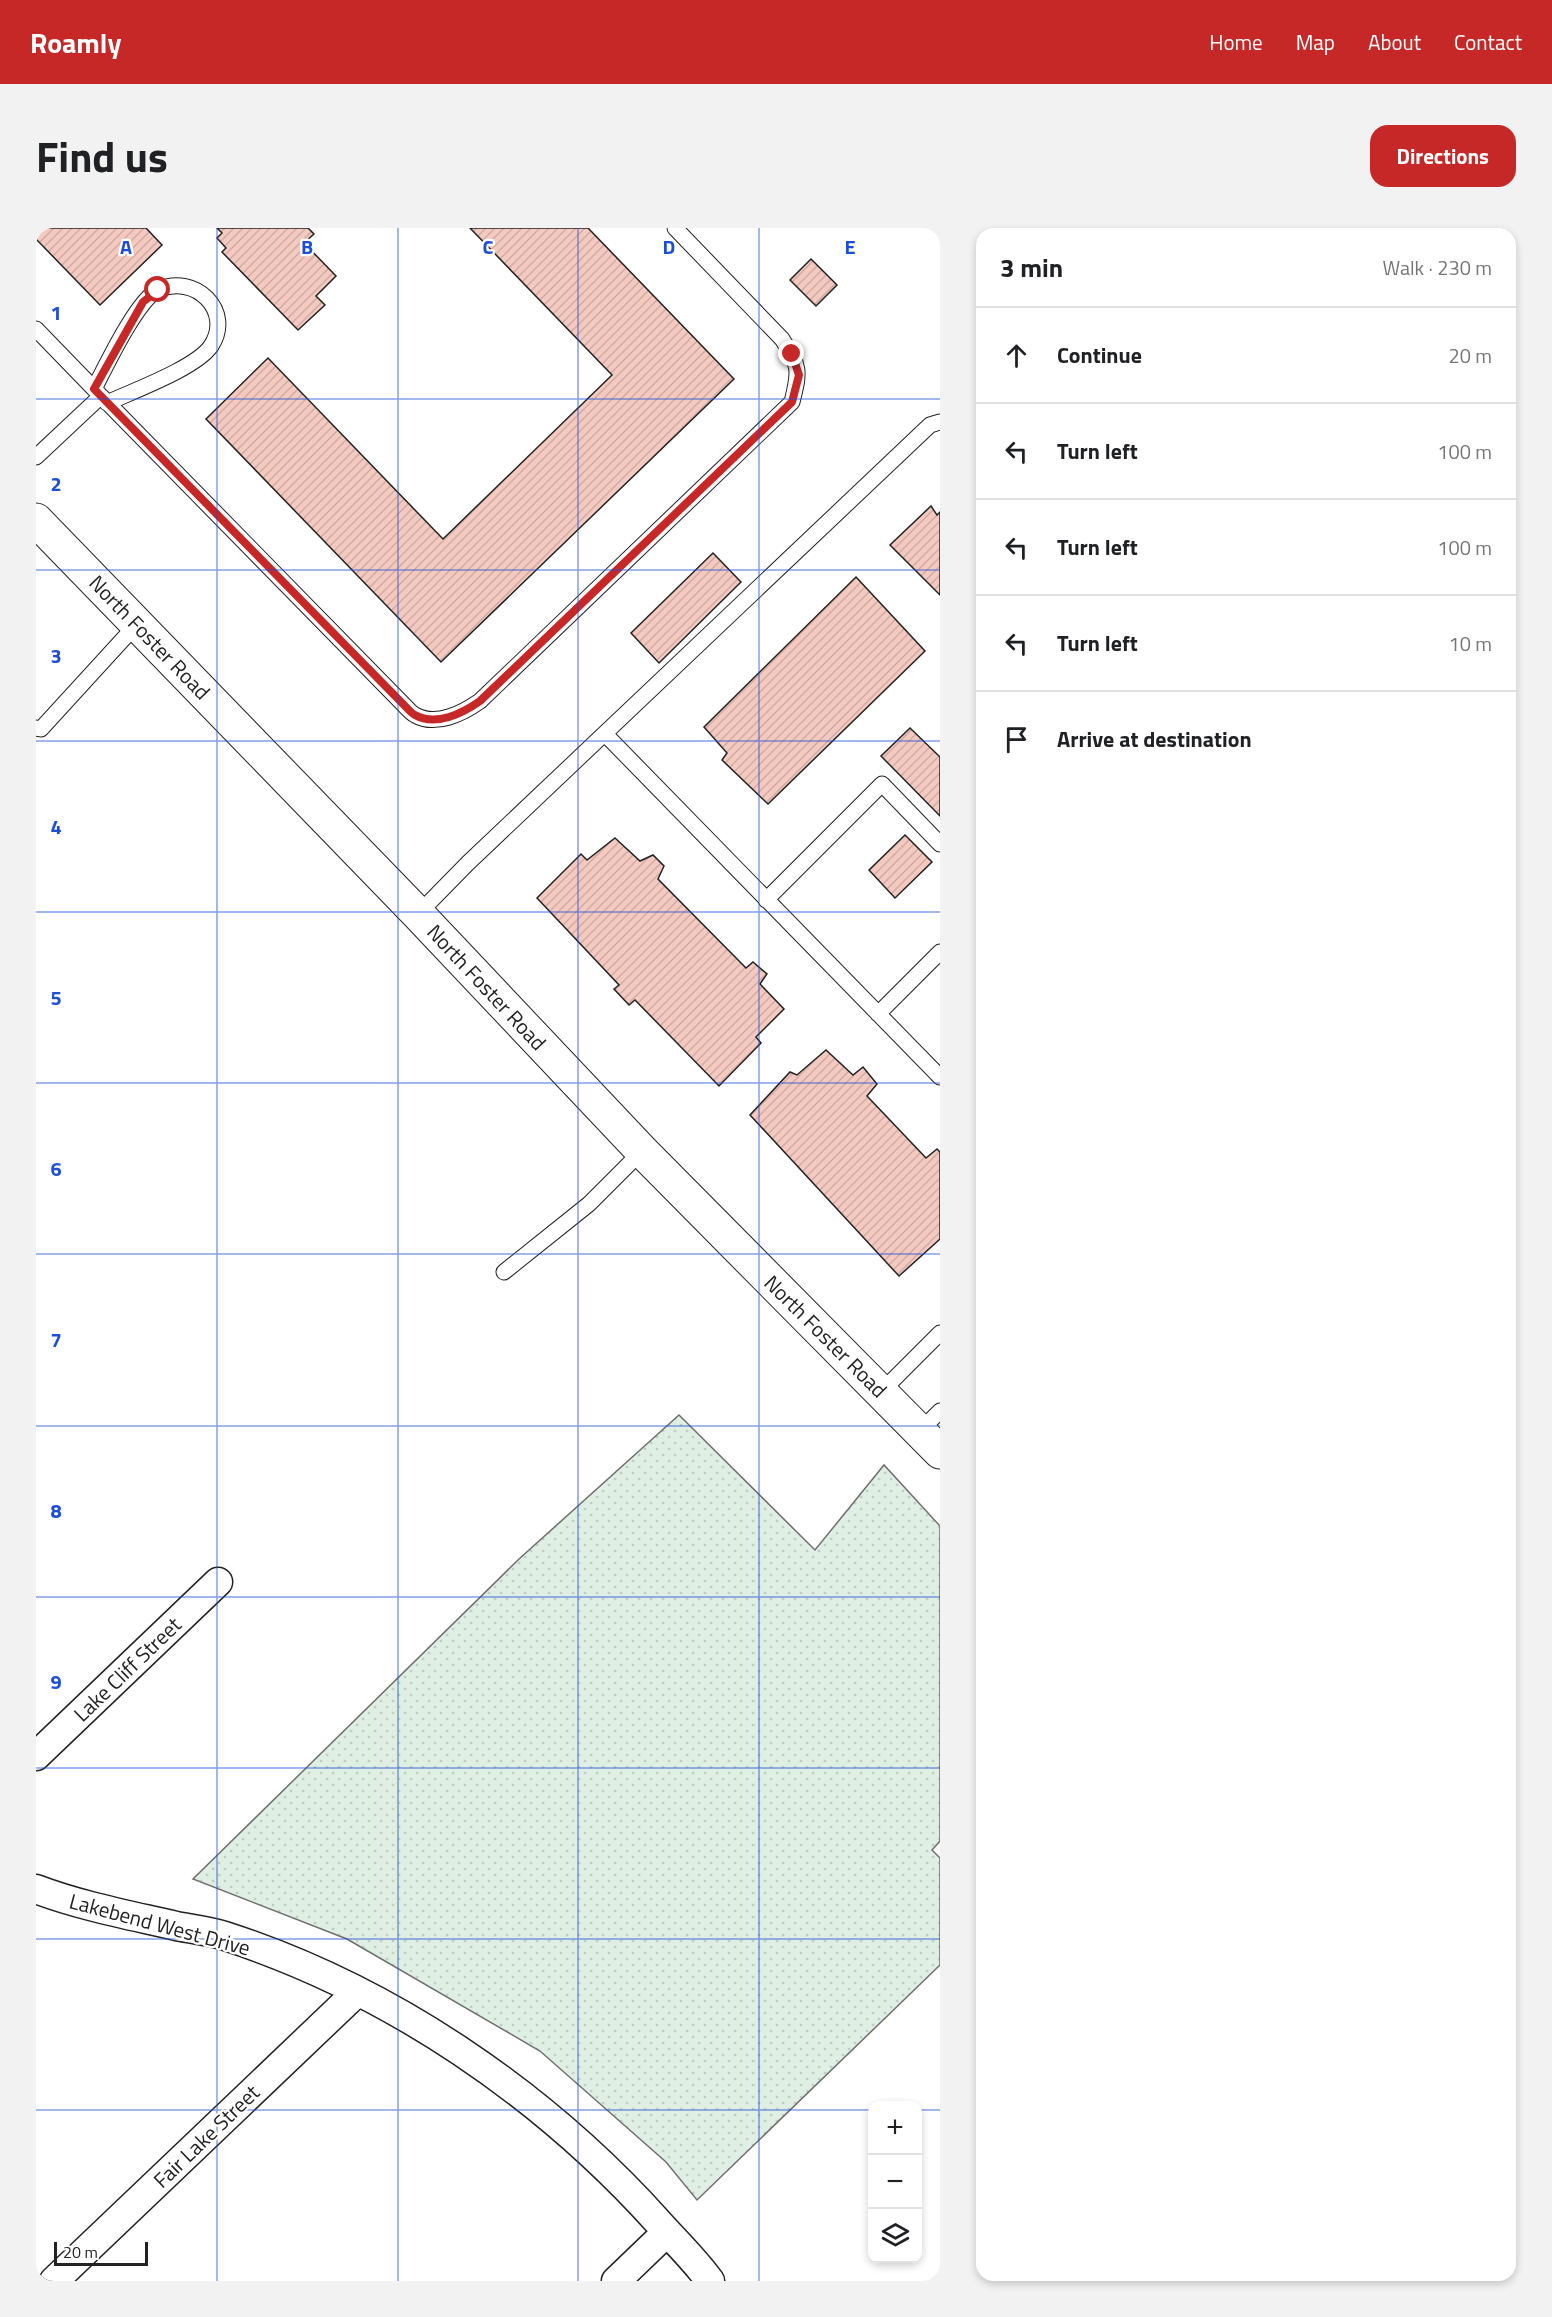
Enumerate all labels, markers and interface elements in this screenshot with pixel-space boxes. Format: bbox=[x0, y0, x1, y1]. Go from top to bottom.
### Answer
text: Roamly bbox=[30, 21, 121, 64]
text: Home bbox=[1209, 26, 1263, 58]
text: Map bbox=[1296, 26, 1335, 58]
text: About bbox=[1368, 26, 1421, 58]
text: Contact bbox=[1454, 26, 1522, 58]
text: Find us bbox=[36, 124, 168, 188]
button: Directions bbox=[1370, 125, 1516, 187]
text: A bbox=[120, 231, 132, 262]
text: B bbox=[301, 231, 313, 262]
text: C bbox=[483, 231, 494, 262]
text: D bbox=[663, 231, 675, 262]
text: E bbox=[844, 231, 856, 262]
text: 3 min bbox=[1000, 248, 1063, 287]
text: Walk · 230 m bbox=[1383, 252, 1492, 283]
route start bbox=[144, 276, 170, 302]
text: 1 bbox=[50, 297, 62, 328]
text: Continue bbox=[1057, 338, 1142, 372]
icon: ahead bbox=[1000, 339, 1033, 372]
route end bbox=[778, 340, 804, 366]
text: 20 m bbox=[1448, 340, 1492, 371]
text: Turn left bbox=[1057, 434, 1138, 468]
icon: left bbox=[1000, 435, 1033, 468]
text: 100 m bbox=[1437, 436, 1492, 467]
text: 2 bbox=[50, 468, 62, 499]
text: Turn left bbox=[1057, 530, 1138, 564]
icon: left bbox=[1000, 531, 1033, 564]
text: 100 m bbox=[1437, 532, 1492, 563]
street label: North Foster Road bbox=[82, 567, 218, 707]
text: Turn left bbox=[1057, 626, 1138, 660]
icon: left bbox=[1000, 627, 1033, 660]
text: 10 m bbox=[1448, 628, 1492, 659]
text: 3 bbox=[50, 640, 62, 671]
text: Arrive at destination bbox=[1057, 722, 1252, 756]
icon: arrive bbox=[1000, 723, 1033, 756]
text: 4 bbox=[50, 811, 62, 842]
street label: North Foster Road bbox=[420, 917, 554, 1057]
text: 5 bbox=[50, 982, 62, 1013]
text: 6 bbox=[50, 1153, 62, 1184]
street label: North Foster Road bbox=[757, 1267, 895, 1405]
text: 7 bbox=[50, 1324, 62, 1355]
text: 8 bbox=[50, 1495, 62, 1526]
street label: Lake Cliff Street bbox=[66, 1609, 189, 1729]
text: 9 bbox=[50, 1666, 62, 1697]
street label: Lakebend West Drive bbox=[66, 1884, 254, 1964]
street label: Fair Lake Street bbox=[146, 2076, 267, 2195]
map controls bbox=[868, 2101, 922, 2263]
button: + bbox=[868, 2101, 922, 2155]
button: − bbox=[868, 2155, 922, 2209]
button: layers bbox=[868, 2209, 922, 2263]
scale bar bbox=[54, 2239, 148, 2266]
text: 20 m bbox=[63, 2240, 98, 2264]

